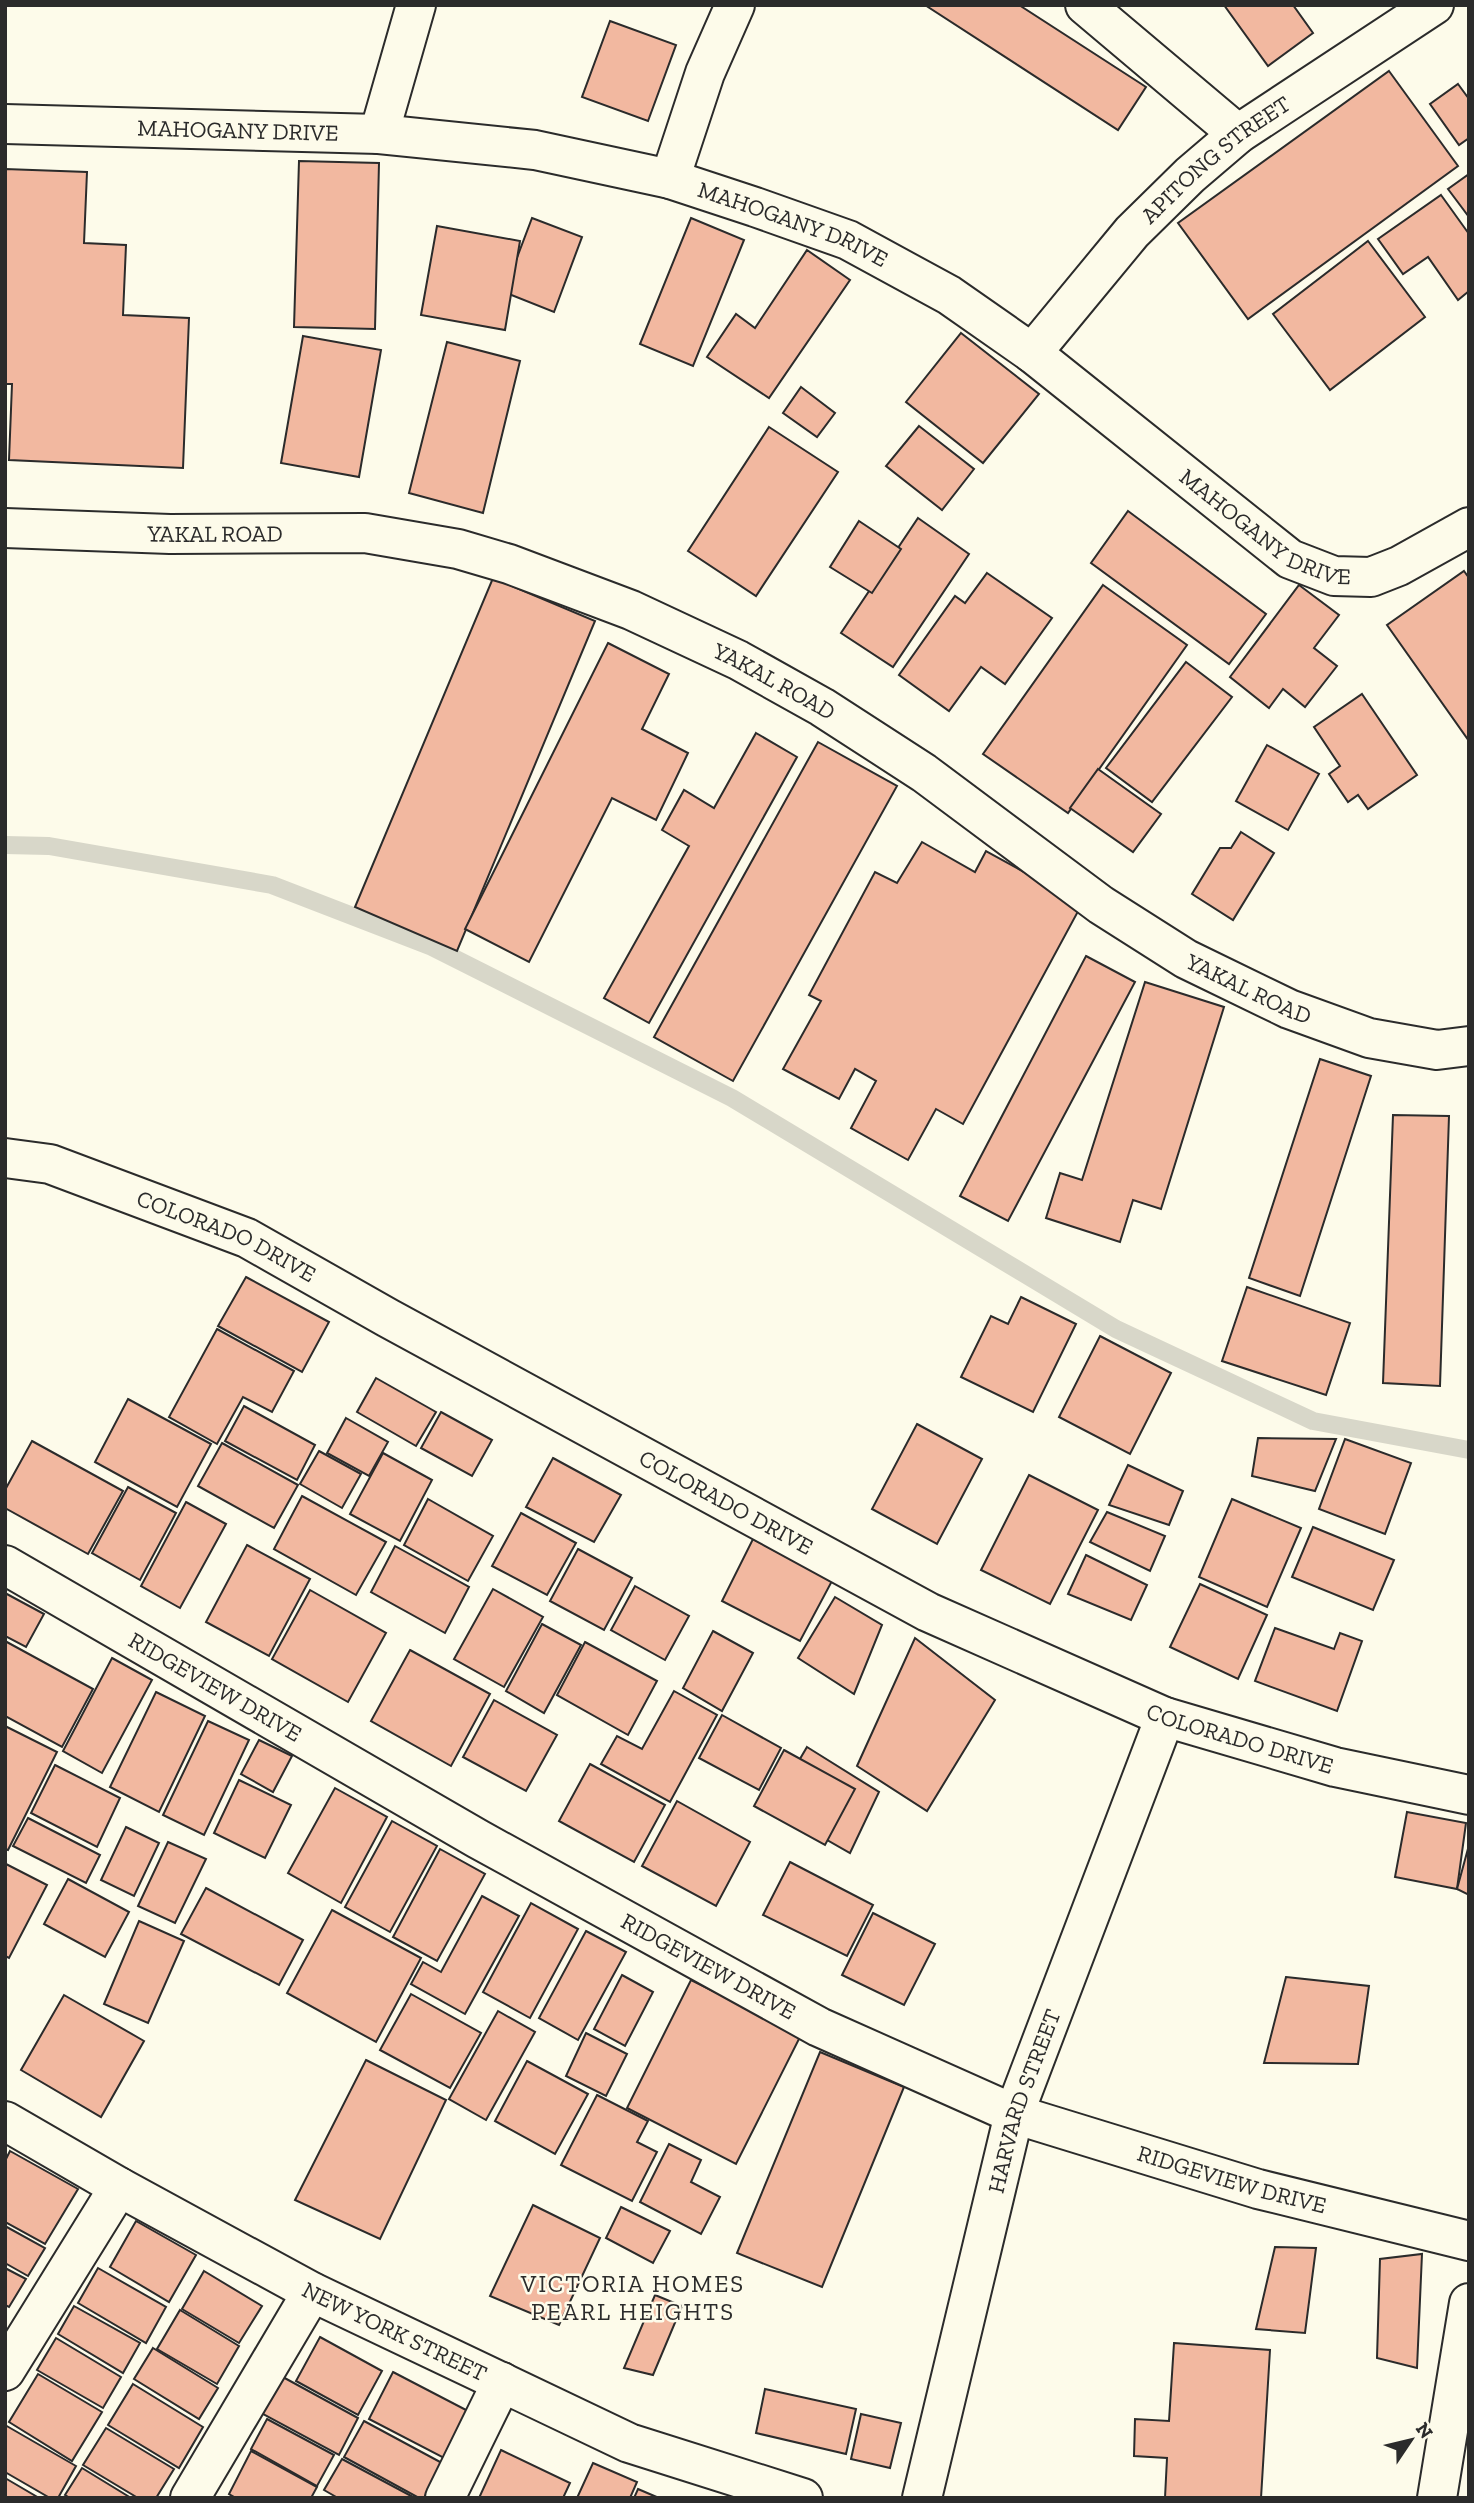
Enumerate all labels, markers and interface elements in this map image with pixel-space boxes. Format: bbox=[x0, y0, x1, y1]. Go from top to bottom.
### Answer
street label: APITONG STREET bbox=[1135, 90, 1295, 229]
street label: MAHOGANY DRIVE bbox=[137, 114, 339, 147]
street label: MAHOGANY DRIVE bbox=[694, 175, 893, 273]
street label: MAHOGANY DRIVE bbox=[1174, 462, 1351, 590]
street label: YAKAL ROAD bbox=[146, 519, 283, 548]
street label: YAKAL ROAD bbox=[708, 636, 841, 726]
street label: YAKAL ROAD bbox=[1181, 947, 1315, 1030]
street label: COLORADO DRIVE bbox=[133, 1184, 321, 1288]
street label: COLORADO DRIVE bbox=[634, 1444, 818, 1561]
street label: RIDGEVIEW DRIVE bbox=[124, 1626, 307, 1748]
street label: COLORADO DRIVE bbox=[1142, 1697, 1337, 1780]
street label: RIDGEVIEW DRIVE bbox=[616, 1907, 801, 2026]
street label: HARVARD STREET bbox=[982, 2005, 1067, 2196]
street label: RIDGEVIEW DRIVE bbox=[1134, 2139, 1329, 2219]
district label: VICTORIA HOMES PEARL HEIGHTS bbox=[520, 2269, 745, 2326]
street label: NEW YORK STREET bbox=[297, 2275, 492, 2387]
north arrow bbox=[1376, 2405, 1446, 2475]
text: N bbox=[1411, 2418, 1438, 2443]

